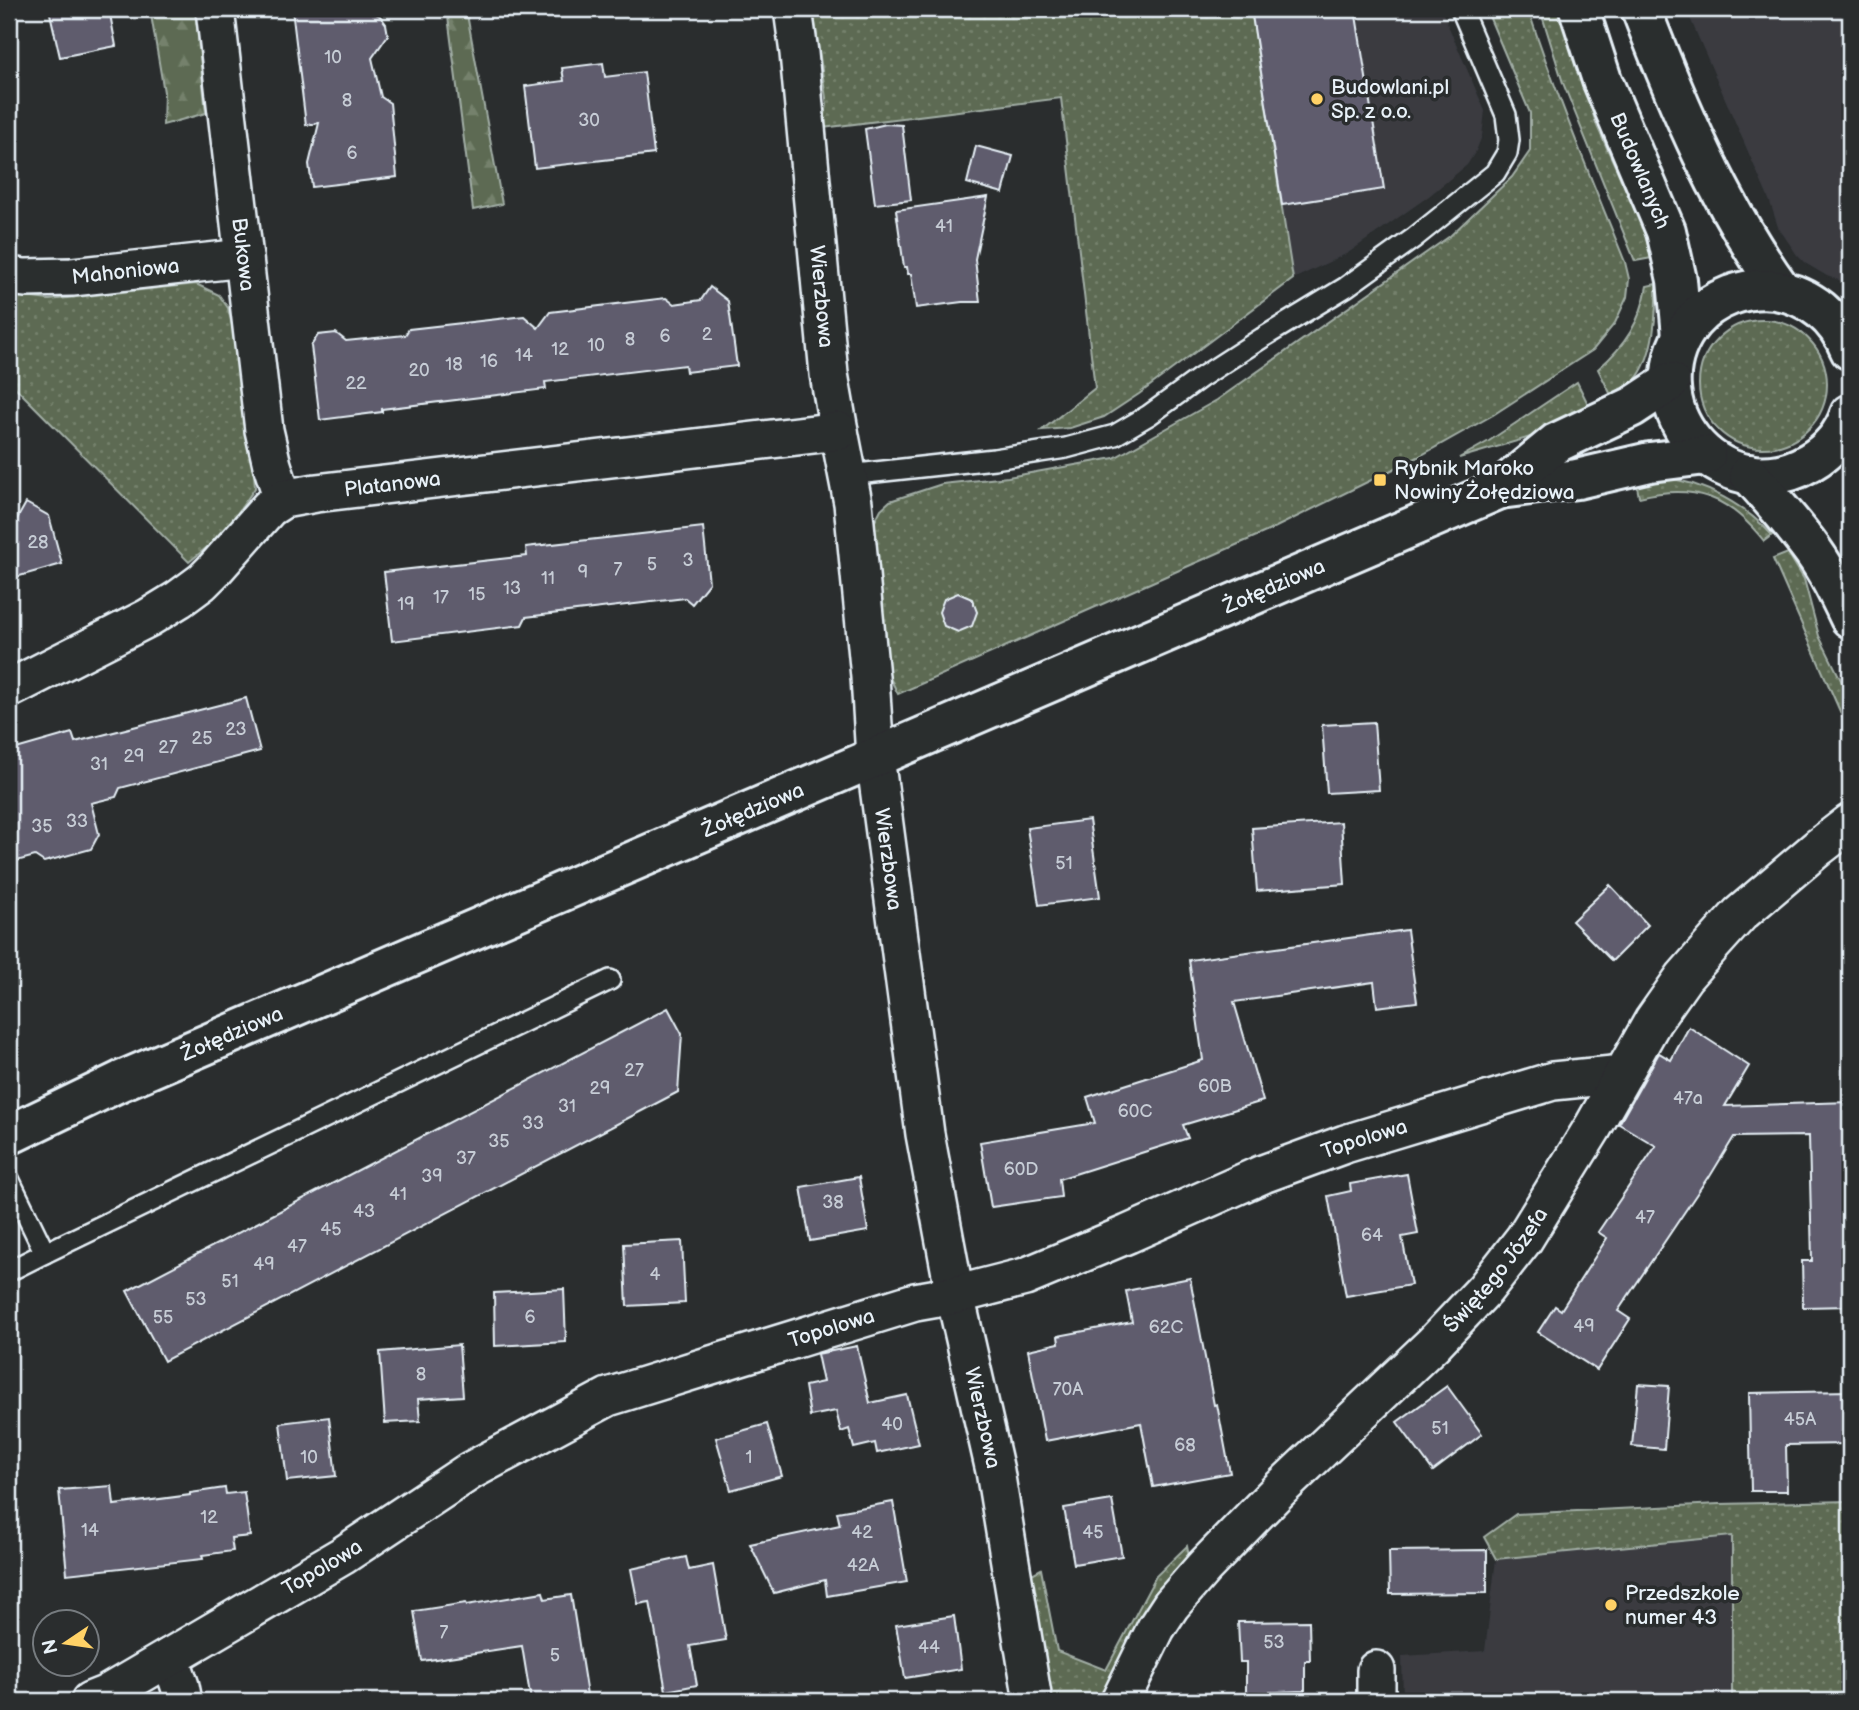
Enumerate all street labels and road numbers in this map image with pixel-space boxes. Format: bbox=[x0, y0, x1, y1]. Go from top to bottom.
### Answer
street label: Budowlanych bbox=[1604, 109, 1676, 233]
street label: Bukowa bbox=[226, 216, 260, 292]
street label: Wierzbowa bbox=[804, 244, 839, 349]
street label: Mahoniowa bbox=[71, 253, 181, 290]
street label: Platanowa bbox=[343, 466, 442, 503]
street label: Żołędziowa bbox=[1218, 554, 1329, 620]
street label: Żołędziowa bbox=[697, 777, 808, 843]
street label: Wierzbowa bbox=[869, 806, 907, 912]
street label: Żołędziowa bbox=[176, 1001, 287, 1067]
street label: Topolowa bbox=[1318, 1114, 1410, 1165]
street label: Świętego Józefa bbox=[1438, 1203, 1553, 1338]
street label: Topolowa bbox=[785, 1303, 878, 1353]
street label: Wierzbowa bbox=[959, 1365, 1006, 1471]
street label: Topolowa bbox=[278, 1534, 367, 1601]

